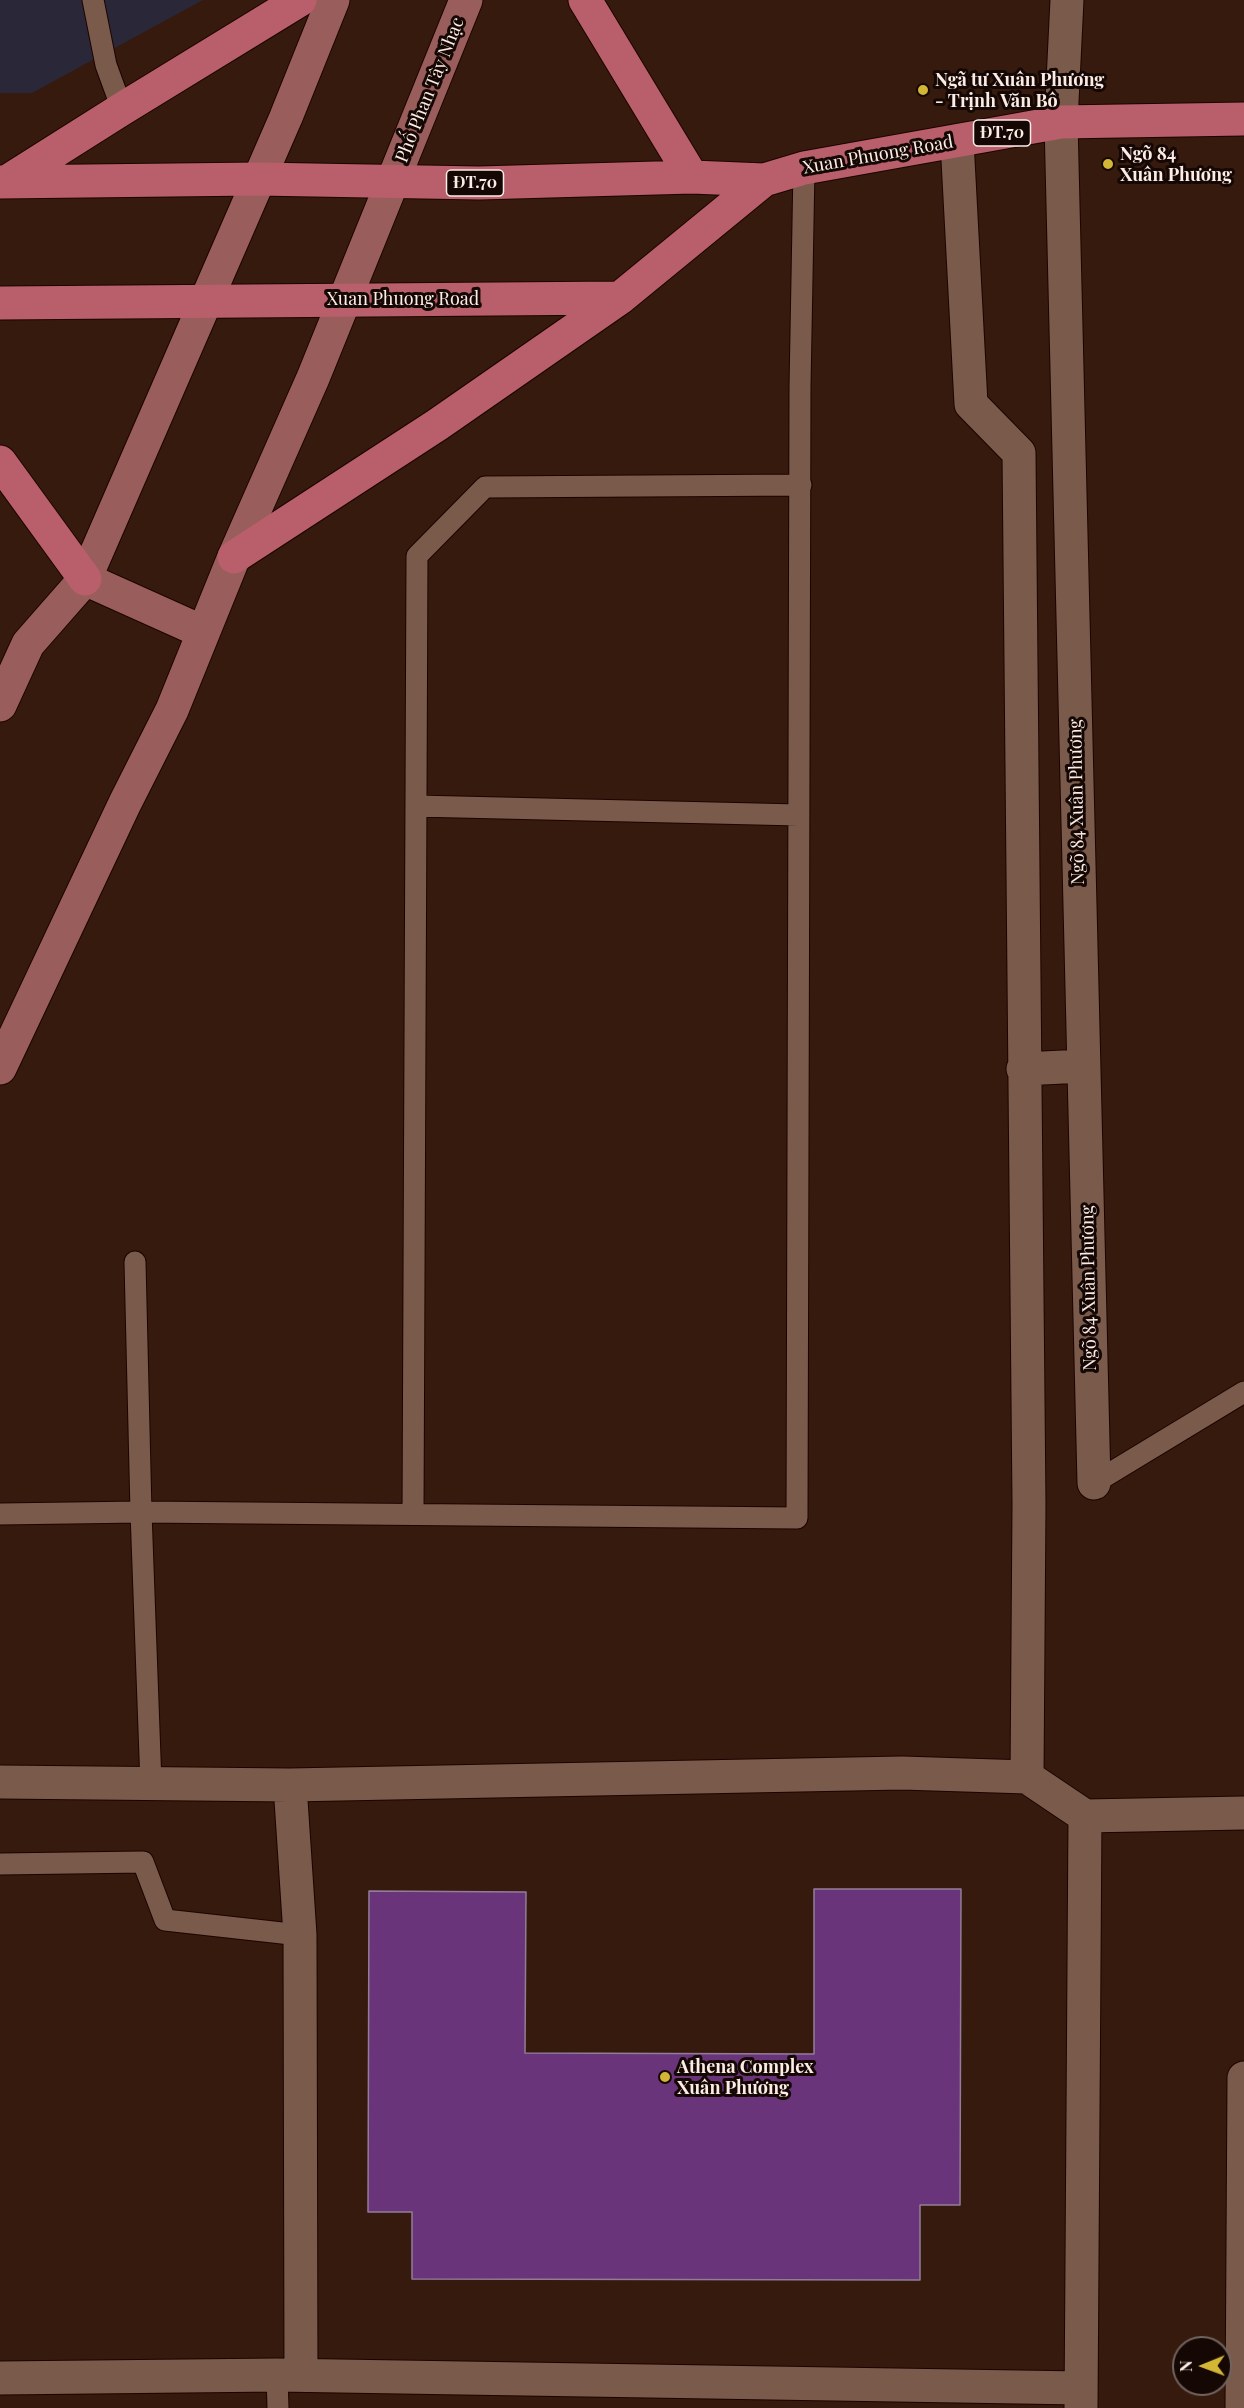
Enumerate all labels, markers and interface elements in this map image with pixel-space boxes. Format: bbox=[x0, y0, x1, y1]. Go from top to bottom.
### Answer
street label: Phố Phan Tây Nhạc bbox=[391, 14, 469, 166]
place label: Ngã tư Xuân Phương - Trịnh Văn Bô bbox=[935, 69, 1104, 112]
marker: Ngã tư Xuân Phương - Trịnh Văn Bô bbox=[916, 83, 930, 97]
road number: ĐT.70 bbox=[974, 120, 1030, 146]
street label: Xuan Phuong Road bbox=[801, 131, 955, 179]
place label: Ngõ 84 Xuân Phương bbox=[1120, 143, 1232, 186]
marker: Ngõ 84 Xuân Phương bbox=[1101, 157, 1115, 171]
road number: ĐT.70 bbox=[446, 170, 504, 196]
street label: Xuan Phuong Road bbox=[327, 288, 479, 310]
street label: Ngõ 84 Xuân Phương bbox=[1065, 719, 1089, 885]
street label: Ngõ 84 Xuân Phương bbox=[1077, 1205, 1101, 1371]
place label: Athena Complex Xuân Phương bbox=[677, 2056, 814, 2098]
marker: Athena Complex Xuân Phương bbox=[658, 2070, 672, 2084]
north arrow bbox=[1172, 2336, 1232, 2396]
text: N bbox=[1175, 2360, 1196, 2372]

